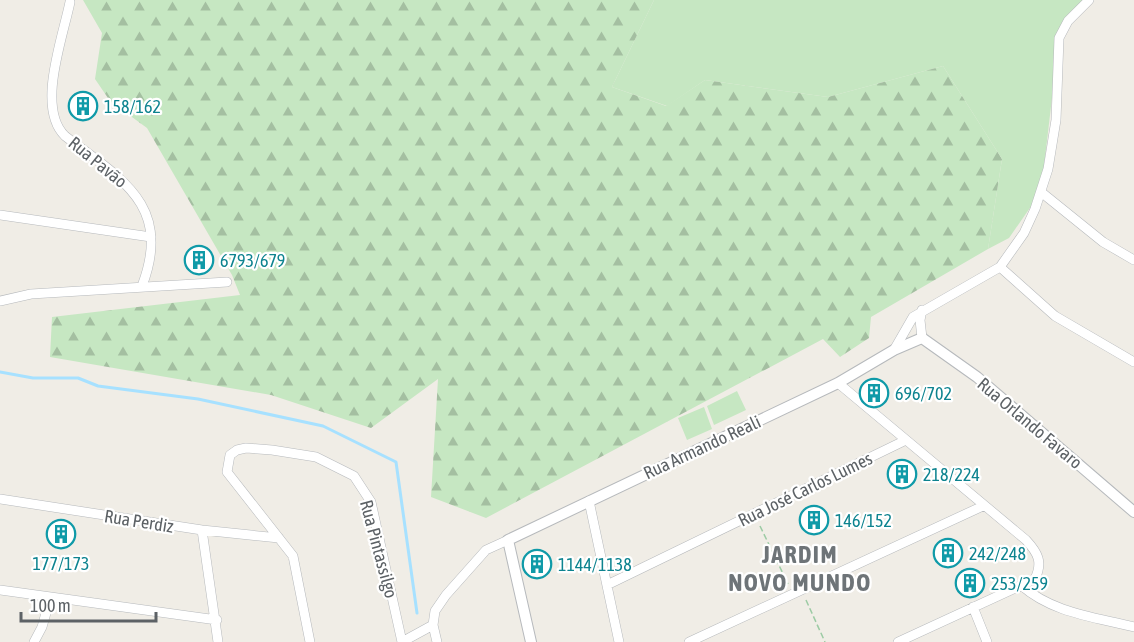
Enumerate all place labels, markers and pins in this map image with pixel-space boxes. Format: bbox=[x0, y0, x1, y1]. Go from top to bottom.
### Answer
building icon: 158/162 bbox=[67, 90, 99, 122]
place label: 158/162 bbox=[104, 96, 161, 117]
building icon: 6793/679 bbox=[183, 244, 215, 276]
place label: 6793/679 bbox=[220, 250, 285, 271]
building icon: 696/702 bbox=[858, 377, 890, 409]
place label: 696/702 bbox=[895, 383, 952, 404]
building icon: 218/224 bbox=[886, 458, 918, 490]
place label: 218/224 bbox=[923, 464, 980, 485]
building icon: 146/152 bbox=[798, 504, 830, 536]
place label: 146/152 bbox=[835, 510, 892, 531]
building icon: 177/173 bbox=[45, 518, 77, 550]
building icon: 242/248 bbox=[932, 537, 964, 569]
place label: 242/248 bbox=[969, 543, 1026, 564]
building icon: 1144/1138 bbox=[521, 548, 553, 580]
place label: 177/173 bbox=[33, 553, 89, 574]
place label: 1144/1138 bbox=[558, 554, 632, 575]
building icon: 253/259 bbox=[954, 567, 986, 599]
place label: 253/259 bbox=[991, 573, 1048, 594]

